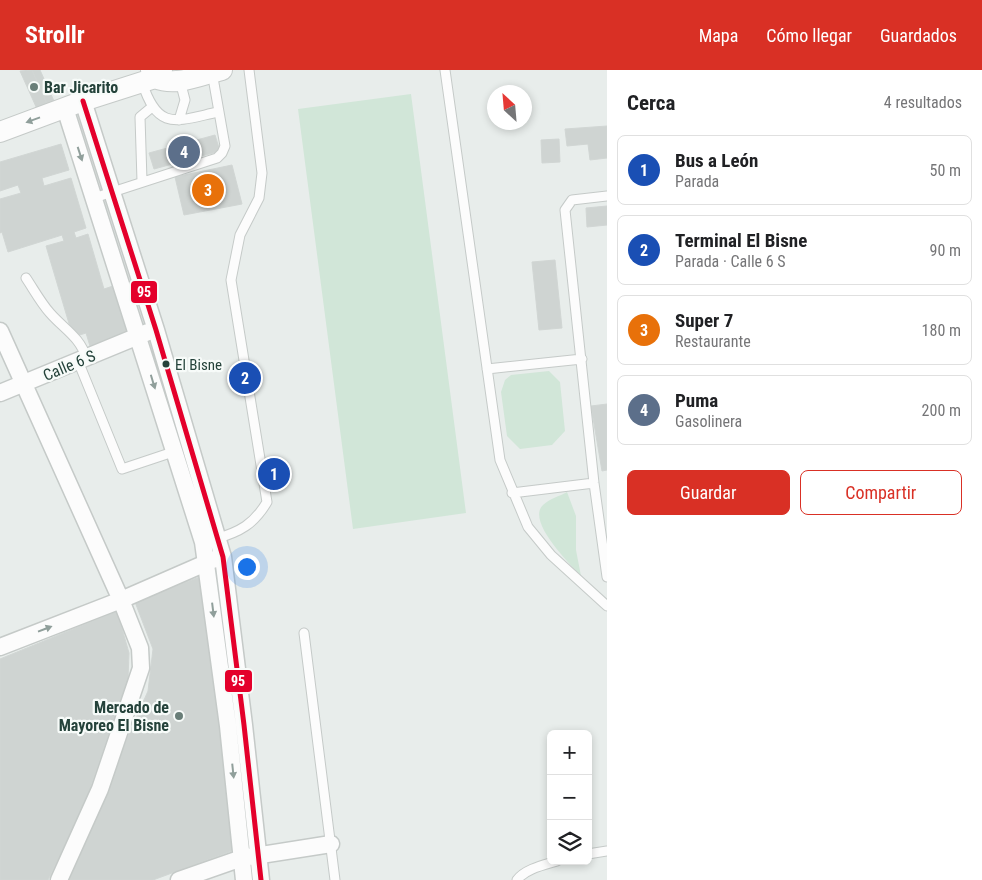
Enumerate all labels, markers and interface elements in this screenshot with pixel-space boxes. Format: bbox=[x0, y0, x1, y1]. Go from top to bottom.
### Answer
text: Strollr bbox=[25, 21, 85, 49]
text: Mapa bbox=[699, 25, 738, 46]
text: Cómo llegar bbox=[766, 25, 852, 46]
text: Guardados bbox=[880, 25, 957, 46]
place label: Bar Jicarito bbox=[44, 78, 118, 97]
marker: Bar Jicarito bbox=[28, 81, 40, 93]
north arrow bbox=[487, 85, 532, 130]
text: Cerca bbox=[627, 91, 675, 115]
text: 4 resultados bbox=[884, 93, 962, 112]
one-way arrow bbox=[25, 117, 40, 124]
pin: 4 bbox=[168, 133, 200, 171]
one-way arrow bbox=[76, 147, 84, 162]
text: Bus a León bbox=[675, 149, 758, 172]
text: 1 bbox=[640, 161, 648, 180]
text: 50 m bbox=[929, 161, 961, 180]
pin: 3 bbox=[192, 171, 224, 209]
text: Parada bbox=[675, 172, 719, 191]
text: Terminal El Bisne bbox=[675, 229, 807, 252]
text: 2 bbox=[640, 241, 648, 260]
text: 90 m bbox=[929, 241, 961, 260]
text: Parada · Calle 6 S bbox=[675, 252, 786, 271]
line badge: 95 bbox=[130, 280, 158, 304]
text: 95 bbox=[137, 284, 151, 300]
text: Super 7 bbox=[675, 309, 733, 332]
text: 3 bbox=[640, 321, 648, 340]
text: 180 m bbox=[922, 321, 961, 340]
text: Restaurante bbox=[675, 332, 751, 351]
street label: Calle 6 S bbox=[40, 346, 98, 385]
place label: El Bisne bbox=[175, 356, 222, 374]
marker: El Bisne bbox=[161, 359, 171, 369]
pin: 2 bbox=[229, 359, 261, 397]
one-way arrow bbox=[149, 375, 157, 390]
text: Puma bbox=[675, 389, 718, 412]
text: 4 bbox=[640, 401, 648, 420]
text: 200 m bbox=[922, 401, 961, 420]
text: Gasolinera bbox=[675, 412, 742, 431]
pin: 1 bbox=[258, 455, 290, 493]
button: Guardar bbox=[627, 470, 790, 515]
button: Compartir bbox=[800, 470, 962, 515]
your location bbox=[234, 554, 260, 580]
one-way arrow bbox=[209, 602, 217, 618]
one-way arrow bbox=[38, 625, 53, 632]
line badge: 95 bbox=[224, 669, 253, 693]
text: 95 bbox=[231, 673, 245, 689]
place label: Mercado de Mayoreo El Bisne bbox=[59, 698, 169, 735]
marker: Mercado de Mayoreo El Bisne bbox=[173, 710, 185, 722]
map controls bbox=[547, 730, 592, 865]
button: + bbox=[547, 730, 592, 775]
one-way arrow bbox=[229, 764, 237, 780]
button: − bbox=[547, 775, 592, 820]
button: layers bbox=[547, 820, 592, 865]

